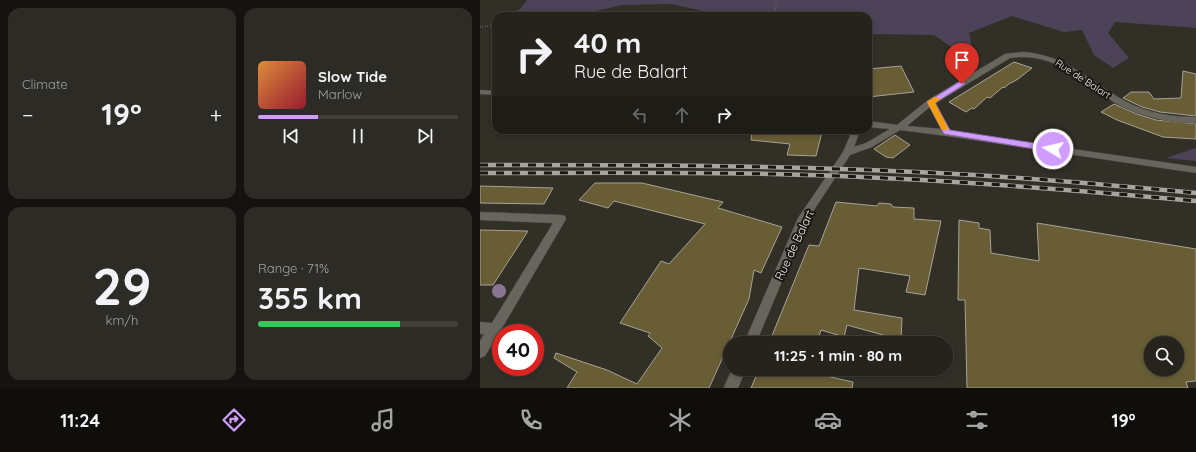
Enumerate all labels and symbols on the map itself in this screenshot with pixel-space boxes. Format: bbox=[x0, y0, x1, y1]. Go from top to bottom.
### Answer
pin bbox=[945, 43, 979, 84]
street label: Rue de Balart bbox=[1053, 56, 1114, 102]
position arrow bbox=[1032, 128, 1074, 170]
street label: Rue de Balart bbox=[771, 207, 817, 283]
speed limit sign: 40 bbox=[492, 324, 544, 376]

